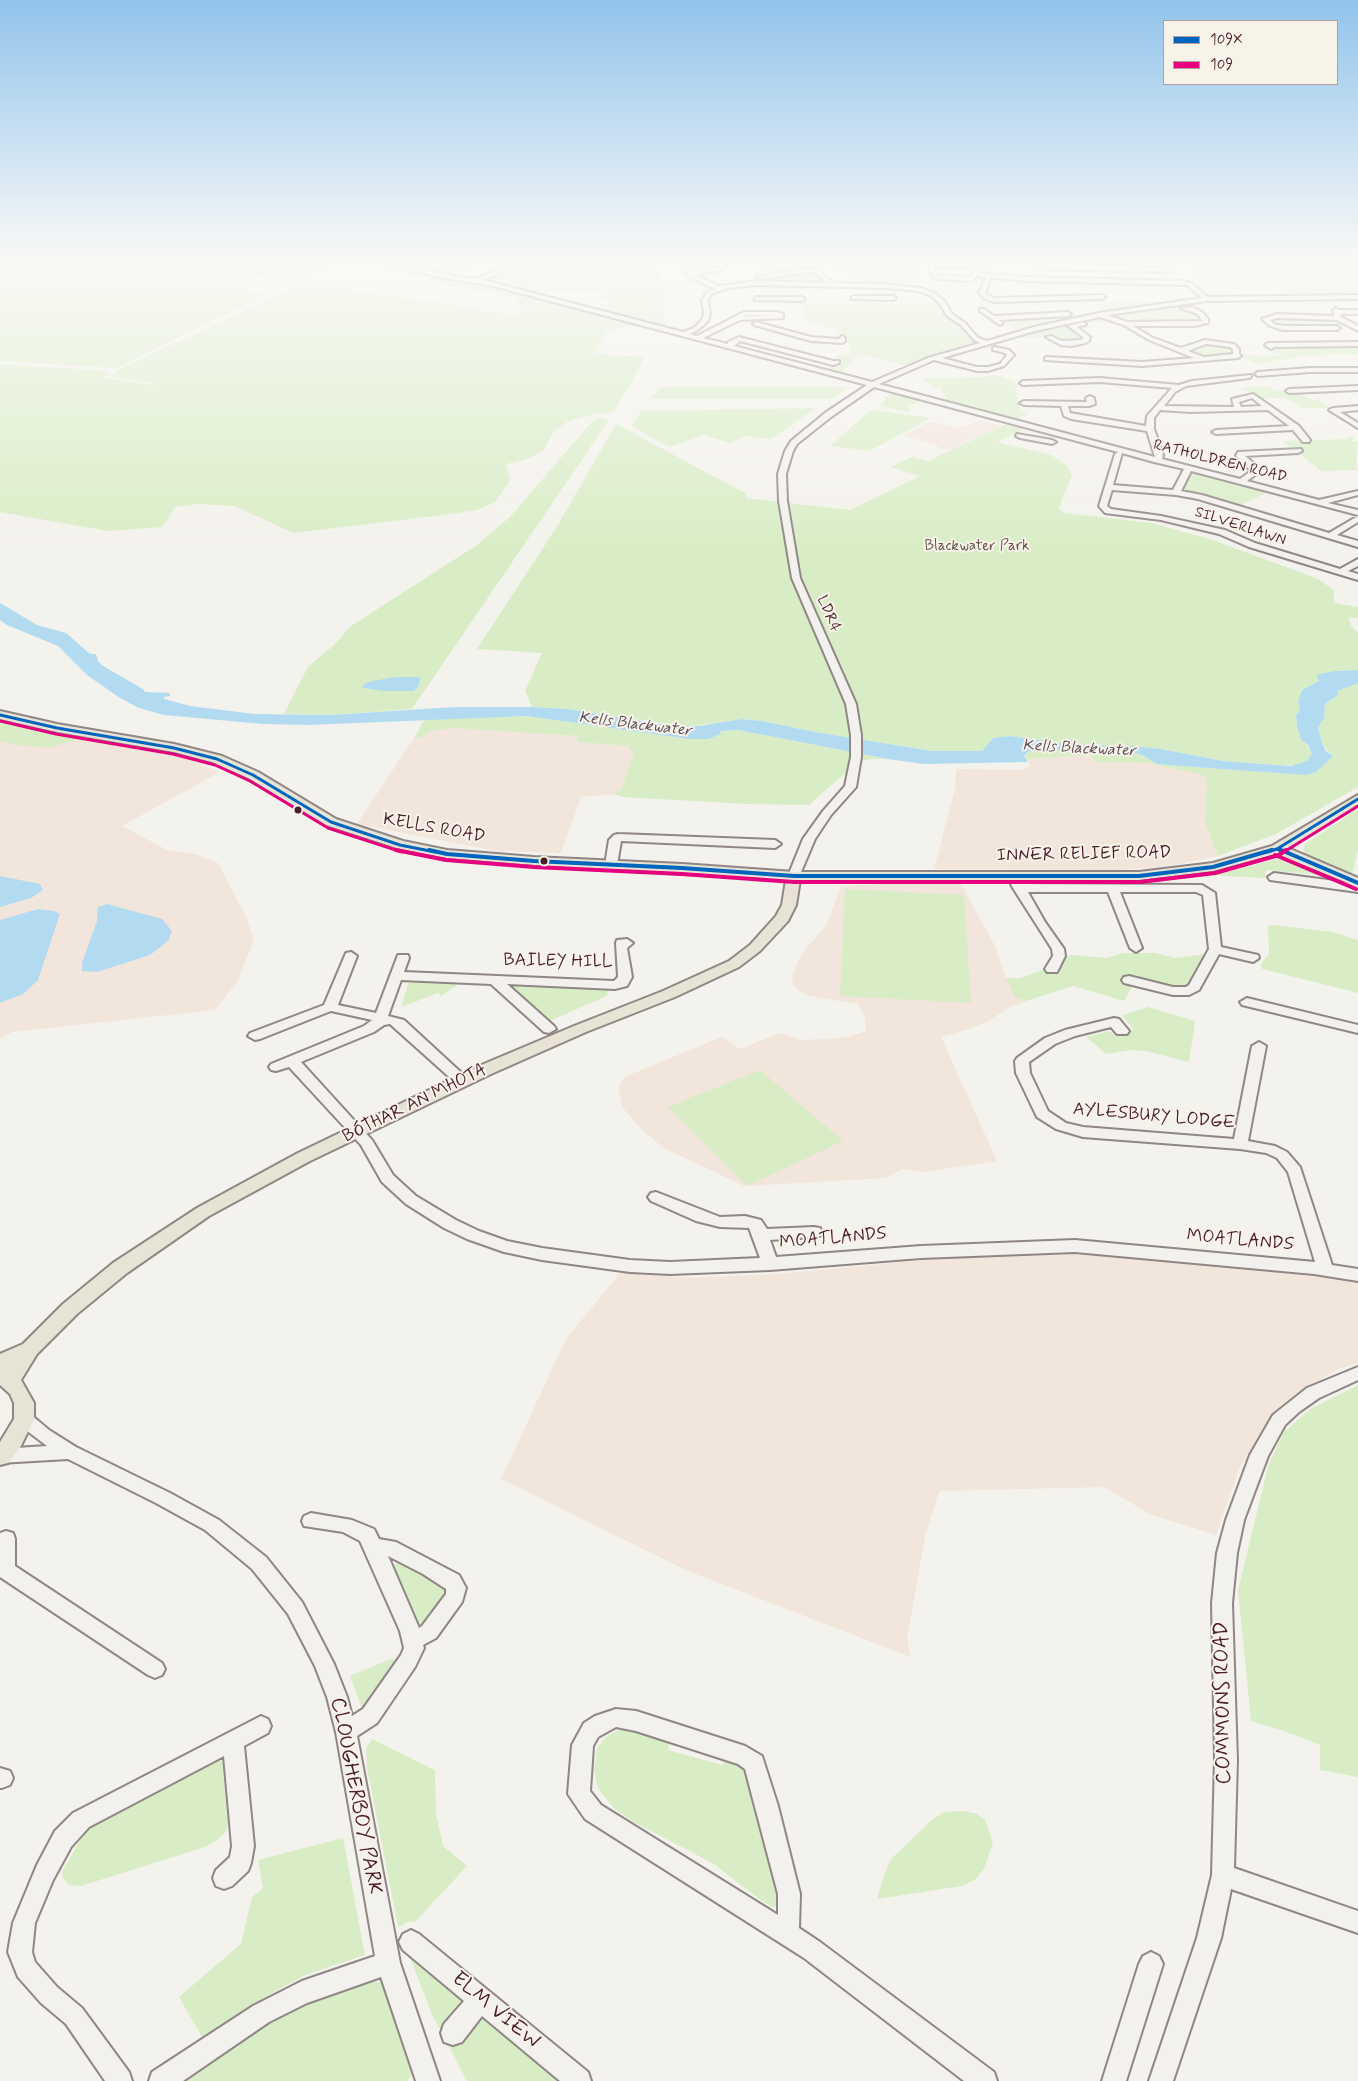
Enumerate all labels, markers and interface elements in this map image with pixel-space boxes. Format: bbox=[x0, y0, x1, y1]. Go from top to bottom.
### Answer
legend bbox=[1163, 20, 1338, 85]
text: 109X bbox=[1210, 30, 1243, 50]
text: 109 bbox=[1210, 55, 1233, 75]
street label: RATHOLDREN ROAD bbox=[1151, 437, 1289, 487]
street label: SILVERLAWN bbox=[1192, 504, 1288, 550]
park label: Blackwater Park bbox=[925, 538, 1029, 556]
street label: LDR4 bbox=[812, 593, 844, 635]
water label: Kells Blackwater bbox=[578, 709, 692, 741]
water label: Kells Blackwater bbox=[1022, 736, 1136, 762]
unlabelled marker bbox=[293, 805, 303, 815]
street label: KELLS ROAD bbox=[381, 809, 487, 849]
street label: INNER RELIEF ROAD bbox=[997, 843, 1171, 867]
unlabelled marker bbox=[539, 856, 549, 866]
street label: BAILEY HILL bbox=[503, 950, 613, 974]
street label: BÓTHAR AN MHOTA bbox=[339, 1060, 491, 1148]
street label: AYLESBURY LODGE bbox=[1072, 1099, 1236, 1135]
street label: MOATLANDS bbox=[779, 1224, 887, 1254]
street label: MOATLANDS bbox=[1186, 1226, 1294, 1256]
street label: COMMONS ROAD bbox=[1210, 1621, 1238, 1785]
street label: CLOUGHERBOY PARK bbox=[324, 1695, 386, 1897]
street label: ELM VIEW bbox=[446, 1967, 544, 2055]

